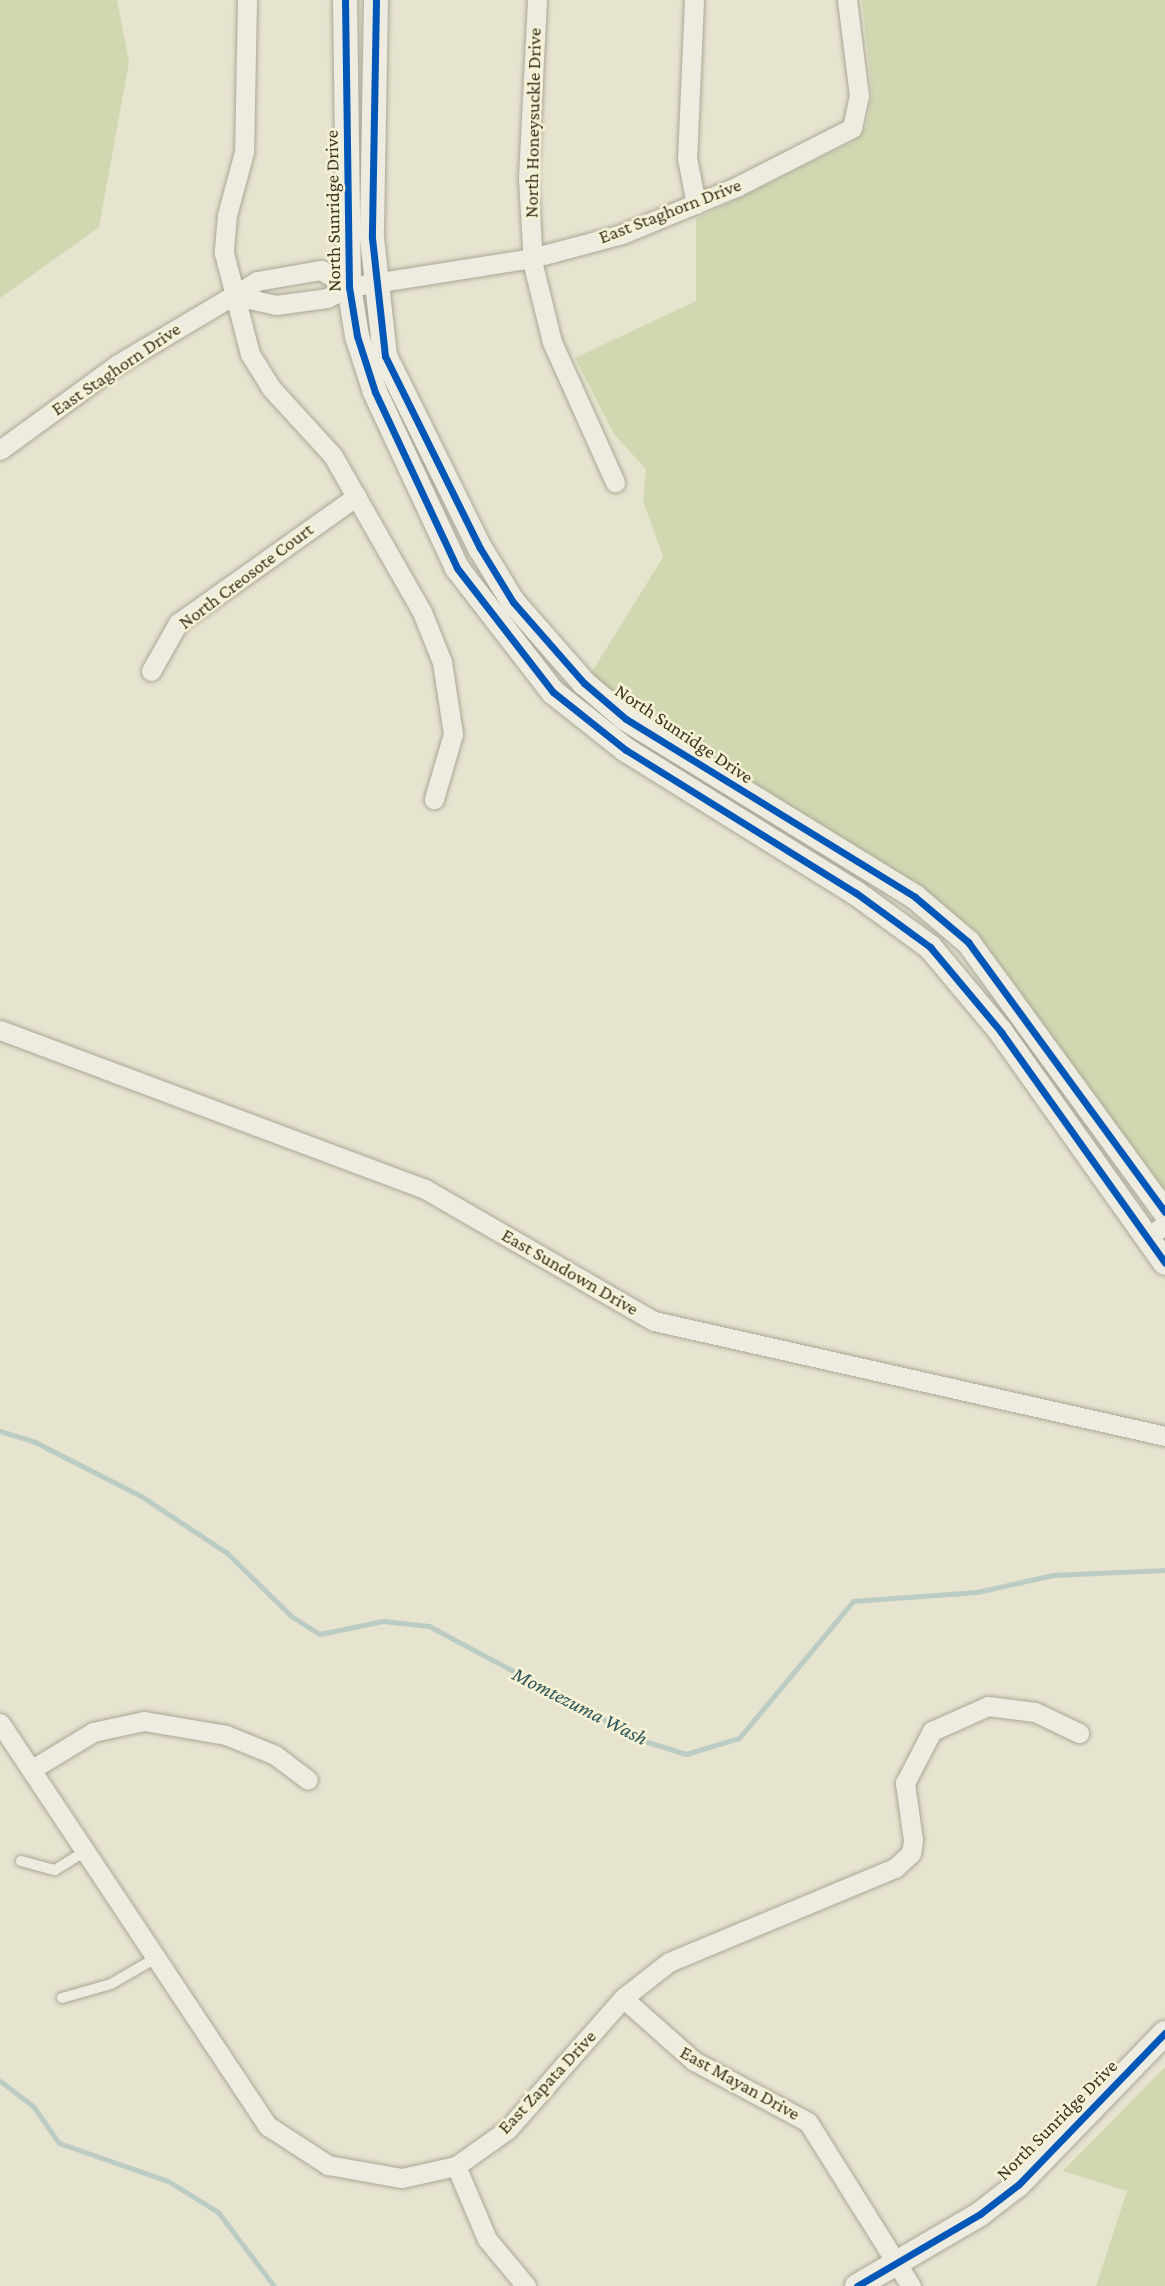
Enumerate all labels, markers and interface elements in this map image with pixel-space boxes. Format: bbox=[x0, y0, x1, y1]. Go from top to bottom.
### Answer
street label: North Honeysuckle Drive bbox=[520, 28, 546, 218]
street label: North Sunridge Drive bbox=[320, 130, 346, 292]
street label: East Staghorn Drive bbox=[595, 173, 745, 249]
street label: East Staghorn Drive bbox=[47, 317, 185, 421]
street label: North Creosote Court bbox=[174, 518, 318, 634]
street label: North Sunridge Drive bbox=[611, 679, 757, 789]
street label: East Sundown Drive bbox=[498, 1224, 642, 1320]
water label: Momtezuma Wash bbox=[508, 1661, 652, 1751]
street label: East Zapata Drive bbox=[493, 2025, 601, 2139]
street label: East Mayan Drive bbox=[676, 2041, 804, 2125]
street label: North Sunridge Drive bbox=[992, 2055, 1122, 2185]

